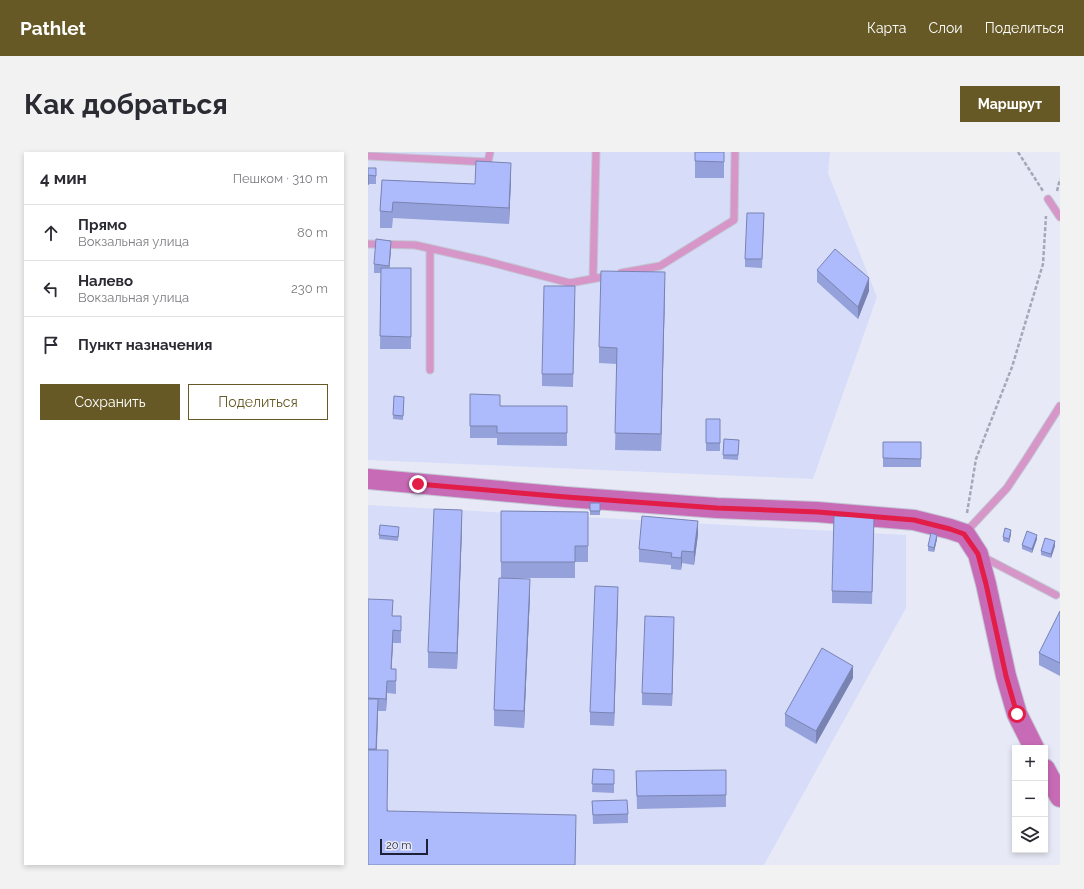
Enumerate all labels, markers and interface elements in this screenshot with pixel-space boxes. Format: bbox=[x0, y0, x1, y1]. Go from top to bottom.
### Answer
text: Pathlet bbox=[20, 17, 86, 39]
text: Карта bbox=[867, 20, 906, 36]
text: Слои bbox=[928, 20, 963, 36]
text: Поделиться bbox=[985, 20, 1064, 36]
button: Маршрут bbox=[960, 86, 1060, 122]
text: Как добраться bbox=[24, 88, 228, 121]
text: 4 мин bbox=[40, 168, 87, 188]
text: Пешком · 310 m bbox=[233, 171, 328, 186]
text: Прямо bbox=[78, 216, 127, 234]
icon: ahead bbox=[40, 222, 62, 244]
text: 80 m bbox=[297, 225, 328, 240]
text: Вокзальная улица bbox=[78, 234, 189, 249]
text: Налево bbox=[78, 272, 133, 290]
icon: left bbox=[40, 278, 62, 300]
text: 230 m bbox=[291, 281, 328, 296]
text: Вокзальная улица bbox=[78, 290, 189, 305]
icon: arrive bbox=[40, 334, 62, 356]
text: Пункт назначения bbox=[78, 336, 212, 354]
button: Сохранить bbox=[40, 384, 180, 420]
button: Поделиться bbox=[188, 384, 328, 420]
route end bbox=[409, 475, 427, 493]
route start bbox=[1008, 705, 1026, 723]
map controls bbox=[1012, 745, 1048, 853]
button: + bbox=[1012, 745, 1048, 781]
button: − bbox=[1012, 781, 1048, 817]
button: layers bbox=[1012, 817, 1048, 853]
scale bar bbox=[380, 837, 428, 856]
text: 20 m bbox=[386, 839, 411, 852]

